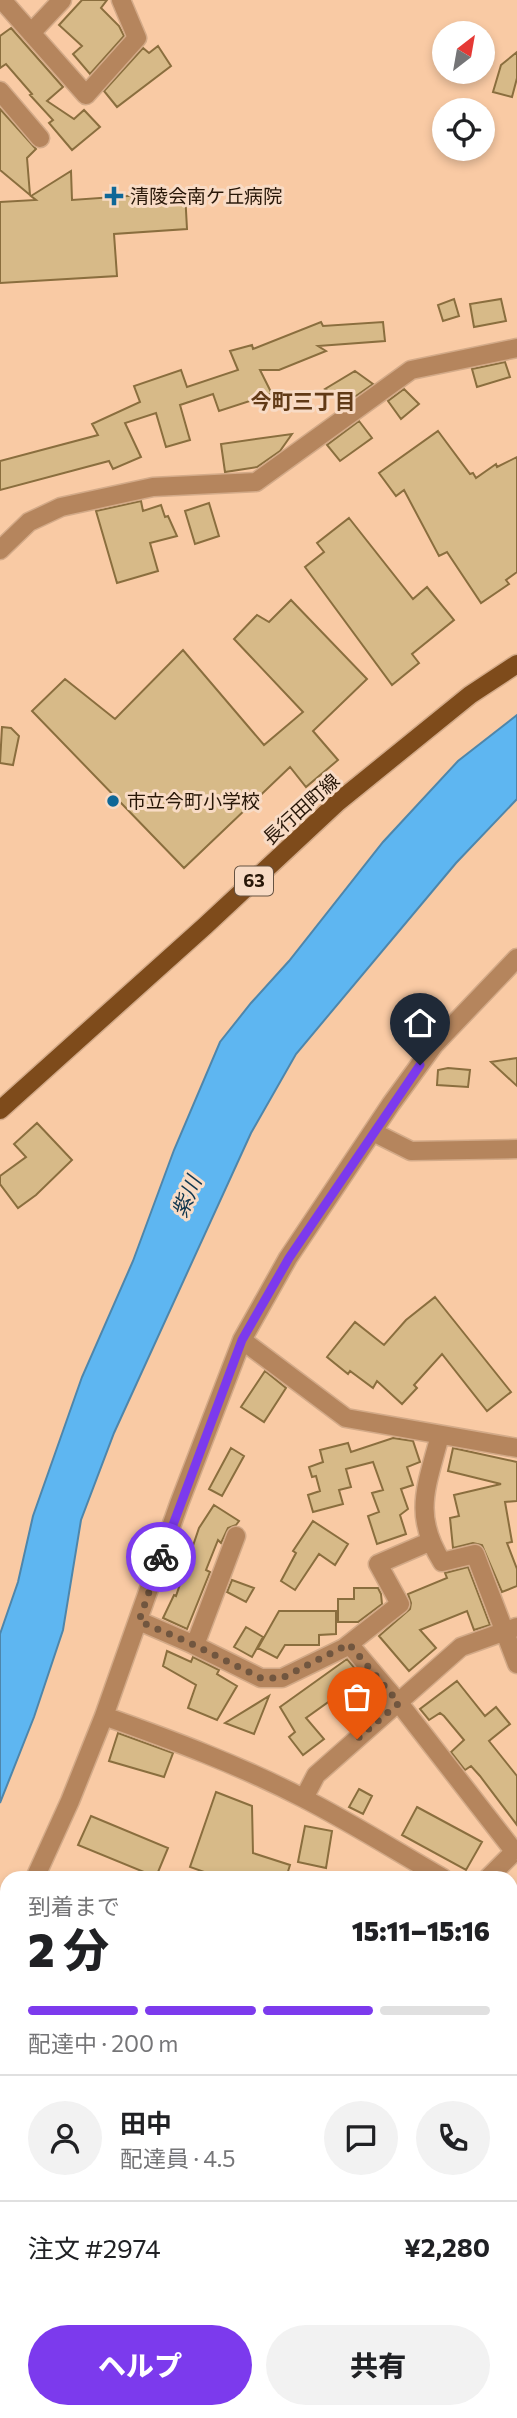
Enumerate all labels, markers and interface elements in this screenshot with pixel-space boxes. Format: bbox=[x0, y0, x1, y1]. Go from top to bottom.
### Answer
north arrow bbox=[432, 21, 495, 84]
map controls bbox=[432, 21, 495, 161]
button: locate bbox=[432, 98, 495, 161]
place label: 清陵会南ケ丘病院 bbox=[130, 184, 282, 207]
marker: 清陵会南ケ丘病院 bbox=[104, 186, 124, 206]
district label: 今町三丁目 bbox=[251, 388, 356, 413]
street label: 長行田町線 bbox=[258, 768, 344, 849]
place label: 市立今町小学校 bbox=[127, 789, 260, 812]
marker: 市立今町小学校 bbox=[105, 793, 121, 809]
road number: 63 bbox=[235, 866, 273, 896]
pin bbox=[390, 993, 450, 1065]
icon: home bbox=[401, 1004, 439, 1042]
water label: 紫川 bbox=[166, 1170, 206, 1221]
courier bbox=[126, 1522, 196, 1592]
icon: bike bbox=[142, 1538, 180, 1576]
pin bbox=[327, 1667, 387, 1739]
icon: bag bbox=[338, 1678, 376, 1716]
text: 到着まで bbox=[28, 1892, 120, 1920]
text: 15:11–15:16 bbox=[352, 1915, 490, 1946]
text: 2 分 bbox=[28, 1920, 109, 1976]
text: 配達中 · 200 m bbox=[28, 2029, 178, 2057]
button: person bbox=[28, 2101, 102, 2175]
button: chat bbox=[324, 2101, 398, 2175]
button: phone bbox=[416, 2101, 490, 2175]
text: 田中 bbox=[120, 2107, 172, 2138]
text: 配達員 · 4.5 bbox=[120, 2144, 236, 2172]
text: ¥2,280 bbox=[404, 2231, 490, 2262]
text: 注文 #2974 bbox=[28, 2232, 161, 2263]
button: ヘルプ bbox=[28, 2325, 252, 2405]
button: 共有 bbox=[266, 2325, 490, 2405]

